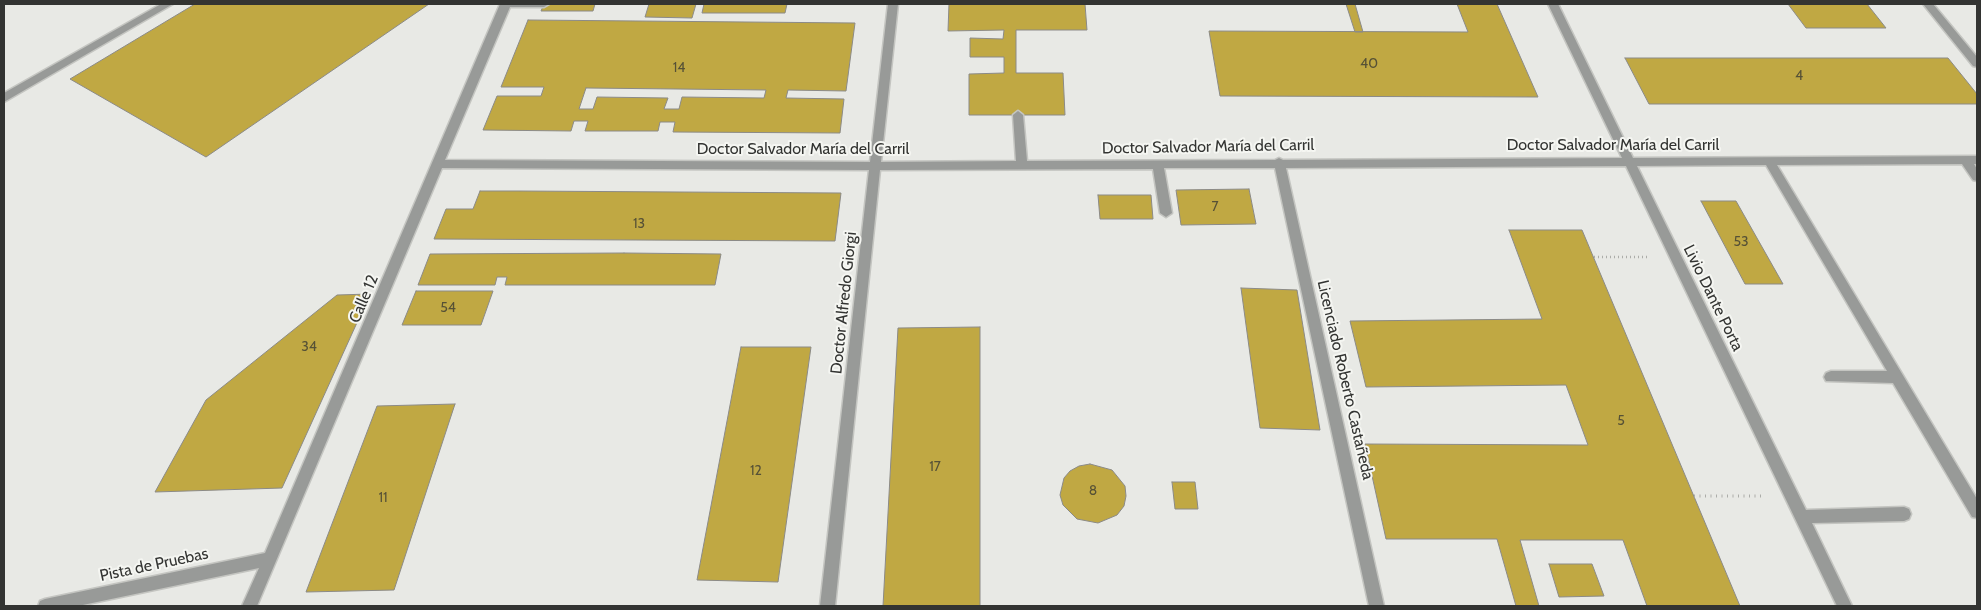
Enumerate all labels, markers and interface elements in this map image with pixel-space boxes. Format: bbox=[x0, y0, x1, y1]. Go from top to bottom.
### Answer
house number: 40 bbox=[1360, 56, 1378, 72]
house number: 14 bbox=[673, 60, 685, 76]
house number: 4 bbox=[1795, 68, 1803, 84]
street label: Doctor Salvador María del Carril bbox=[1507, 135, 1719, 155]
street label: Doctor Salvador María del Carril bbox=[1102, 136, 1314, 158]
street label: Doctor Salvador María del Carril bbox=[697, 139, 909, 159]
house number: 7 bbox=[1211, 199, 1219, 215]
house number: 13 bbox=[633, 216, 645, 232]
street label: Doctor Alfredo Giorgi bbox=[827, 231, 861, 375]
house number: 53 bbox=[1733, 234, 1749, 250]
street label: Livio Dante Porta bbox=[1679, 242, 1747, 354]
street label: Calle 12 bbox=[345, 272, 383, 326]
street label: Licenciado Roberto Castañeda bbox=[1313, 278, 1377, 482]
house number: 54 bbox=[440, 300, 456, 316]
house number: 34 bbox=[301, 339, 317, 355]
house number: 5 bbox=[1617, 413, 1625, 429]
house number: 17 bbox=[929, 459, 941, 475]
house number: 12 bbox=[750, 463, 762, 479]
house number: 8 bbox=[1089, 483, 1097, 499]
house number: 11 bbox=[378, 490, 388, 506]
street label: Pista de Pruebas bbox=[98, 544, 210, 586]

